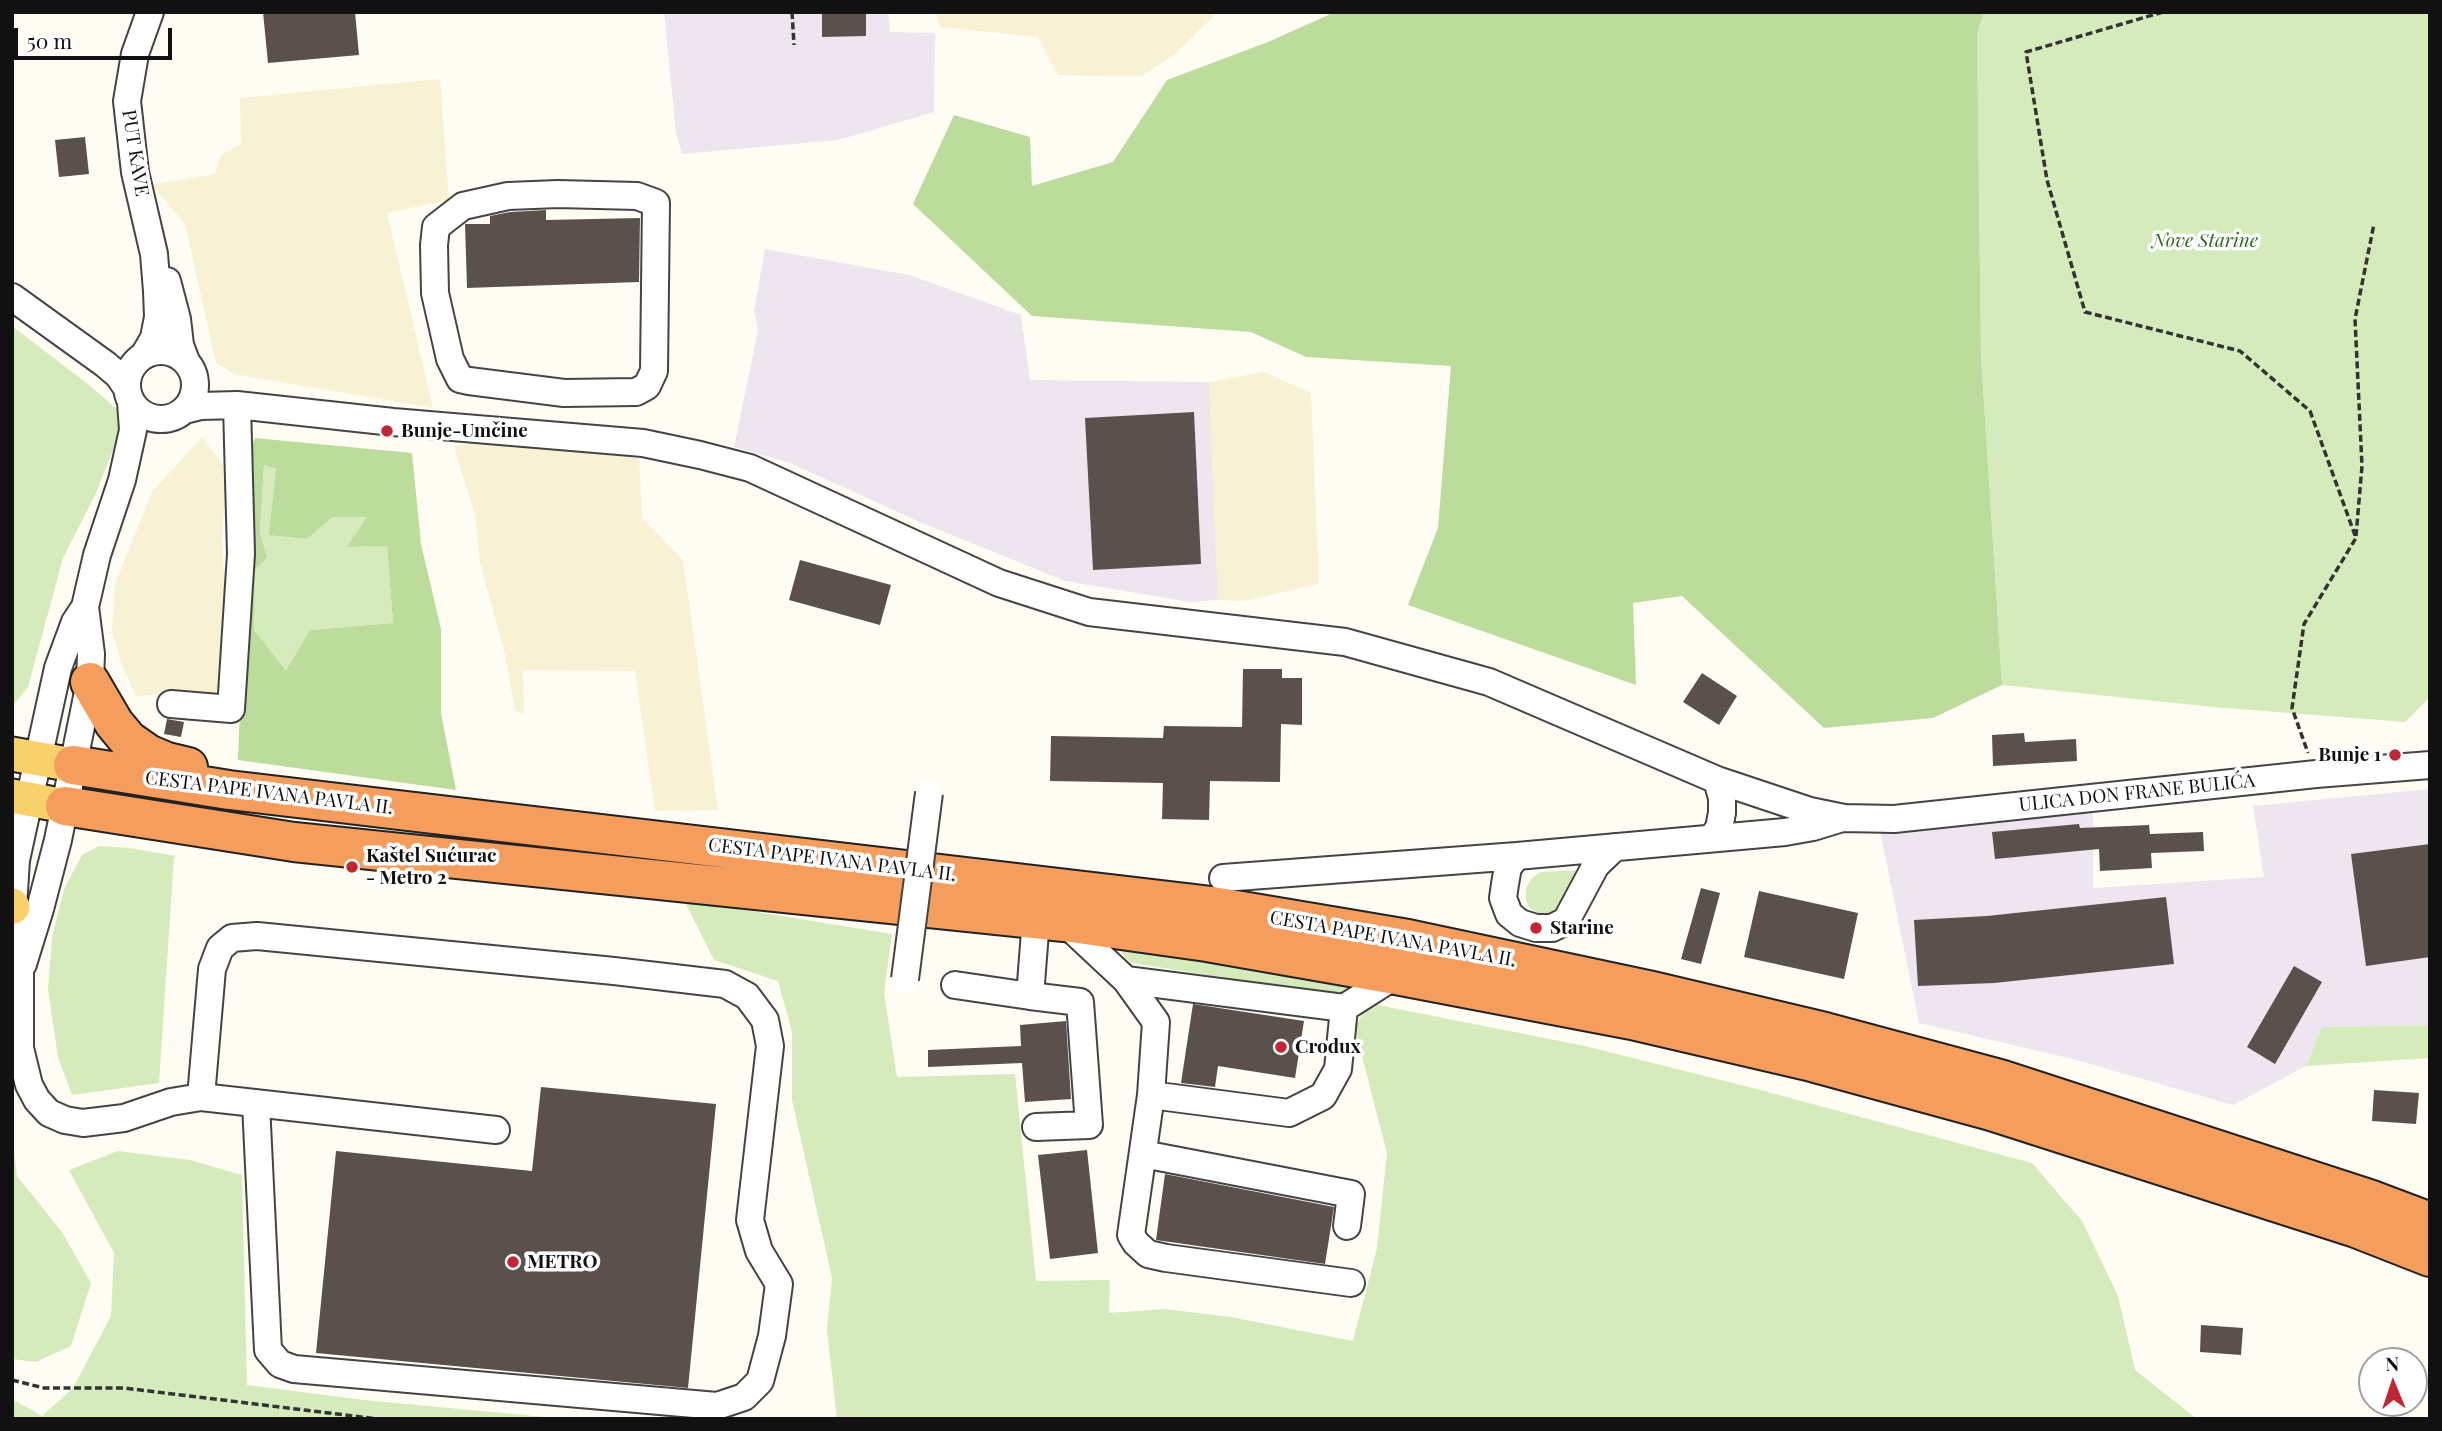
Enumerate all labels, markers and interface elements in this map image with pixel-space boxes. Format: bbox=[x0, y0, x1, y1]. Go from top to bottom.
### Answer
scale bar bbox=[18, 14, 175, 58]
text: 50 m bbox=[27, 26, 72, 54]
street label: PUT KAVE bbox=[117, 108, 153, 198]
park label: Nove Starine bbox=[2152, 230, 2258, 252]
place label: Bunje-Umčine bbox=[401, 420, 528, 442]
marker: Bunje-Umčine bbox=[379, 423, 395, 439]
place label: Bunje 1 bbox=[2318, 744, 2381, 766]
marker: Bunje 1 bbox=[2387, 747, 2403, 763]
street label: CESTA PAPE IVANA PAVLA II. bbox=[144, 766, 394, 820]
street label: ULICA DON FRANE BULIĆA bbox=[2018, 769, 2256, 817]
street label: CESTA PAPE IVANA PAVLA II. bbox=[707, 833, 957, 887]
place label: Kaštel Sućurac - Metro 2 bbox=[366, 845, 496, 889]
marker: Kaštel Sućurac - Metro 2 bbox=[344, 859, 360, 875]
street label: CESTA PAPE IVANA PAVLA II. bbox=[1268, 906, 1518, 972]
place label: Starine bbox=[1550, 917, 1614, 939]
marker: Starine bbox=[1528, 920, 1544, 936]
place label: Crodux bbox=[1295, 1036, 1361, 1058]
marker: Crodux bbox=[1273, 1039, 1289, 1055]
place label: METRO bbox=[527, 1251, 598, 1273]
marker: METRO bbox=[505, 1254, 521, 1270]
north arrow bbox=[2358, 1347, 2428, 1417]
text: N bbox=[2385, 1350, 2400, 1376]

